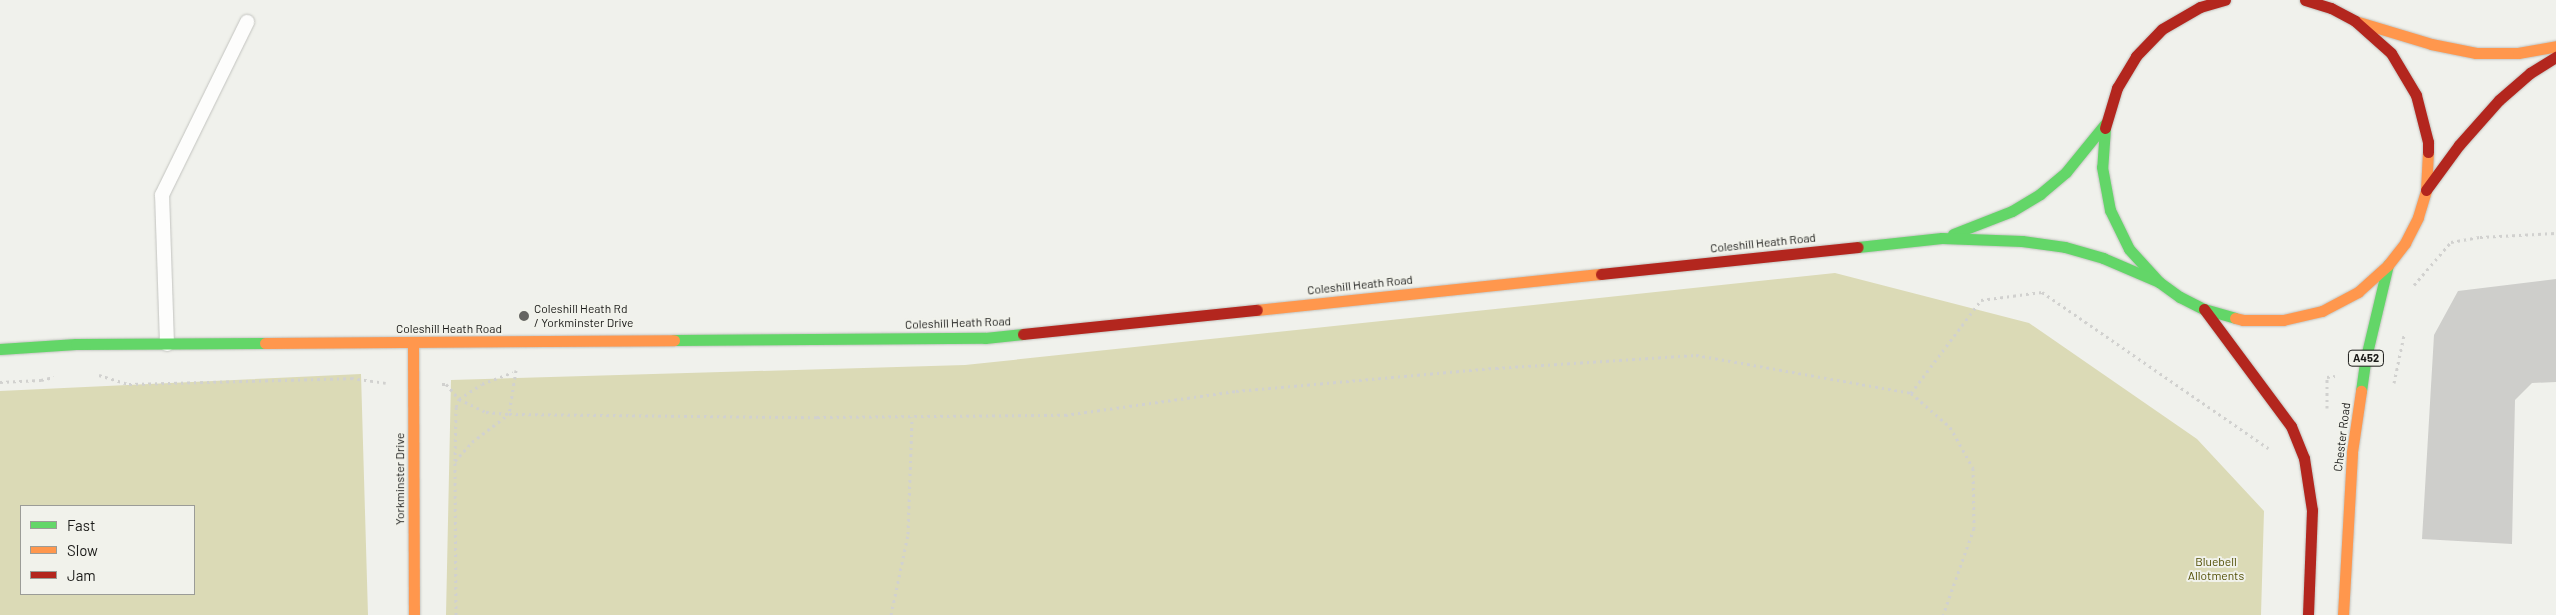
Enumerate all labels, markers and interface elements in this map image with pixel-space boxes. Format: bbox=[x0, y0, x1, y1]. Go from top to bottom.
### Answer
street label: Coleshill Heath Road bbox=[1709, 230, 1817, 256]
street label: Coleshill Heath Road bbox=[1306, 272, 1414, 298]
place label: Coleshill Heath Rd / Yorkminster Drive bbox=[534, 302, 633, 330]
marker: Coleshill Heath Rd / Yorkminster Drive bbox=[518, 310, 530, 322]
street label: Coleshill Heath Road bbox=[905, 314, 1011, 332]
street label: Coleshill Heath Road bbox=[396, 322, 502, 336]
road number: A452 bbox=[2347, 349, 2385, 366]
street label: Chester Road bbox=[2331, 402, 2353, 472]
street label: Yorkminster Drive bbox=[393, 433, 407, 525]
legend bbox=[20, 505, 195, 595]
text: Fast bbox=[67, 516, 95, 534]
text: Slow bbox=[67, 541, 98, 559]
park label: Bluebell Allotments bbox=[2188, 555, 2244, 583]
text: Jam bbox=[67, 566, 96, 584]

